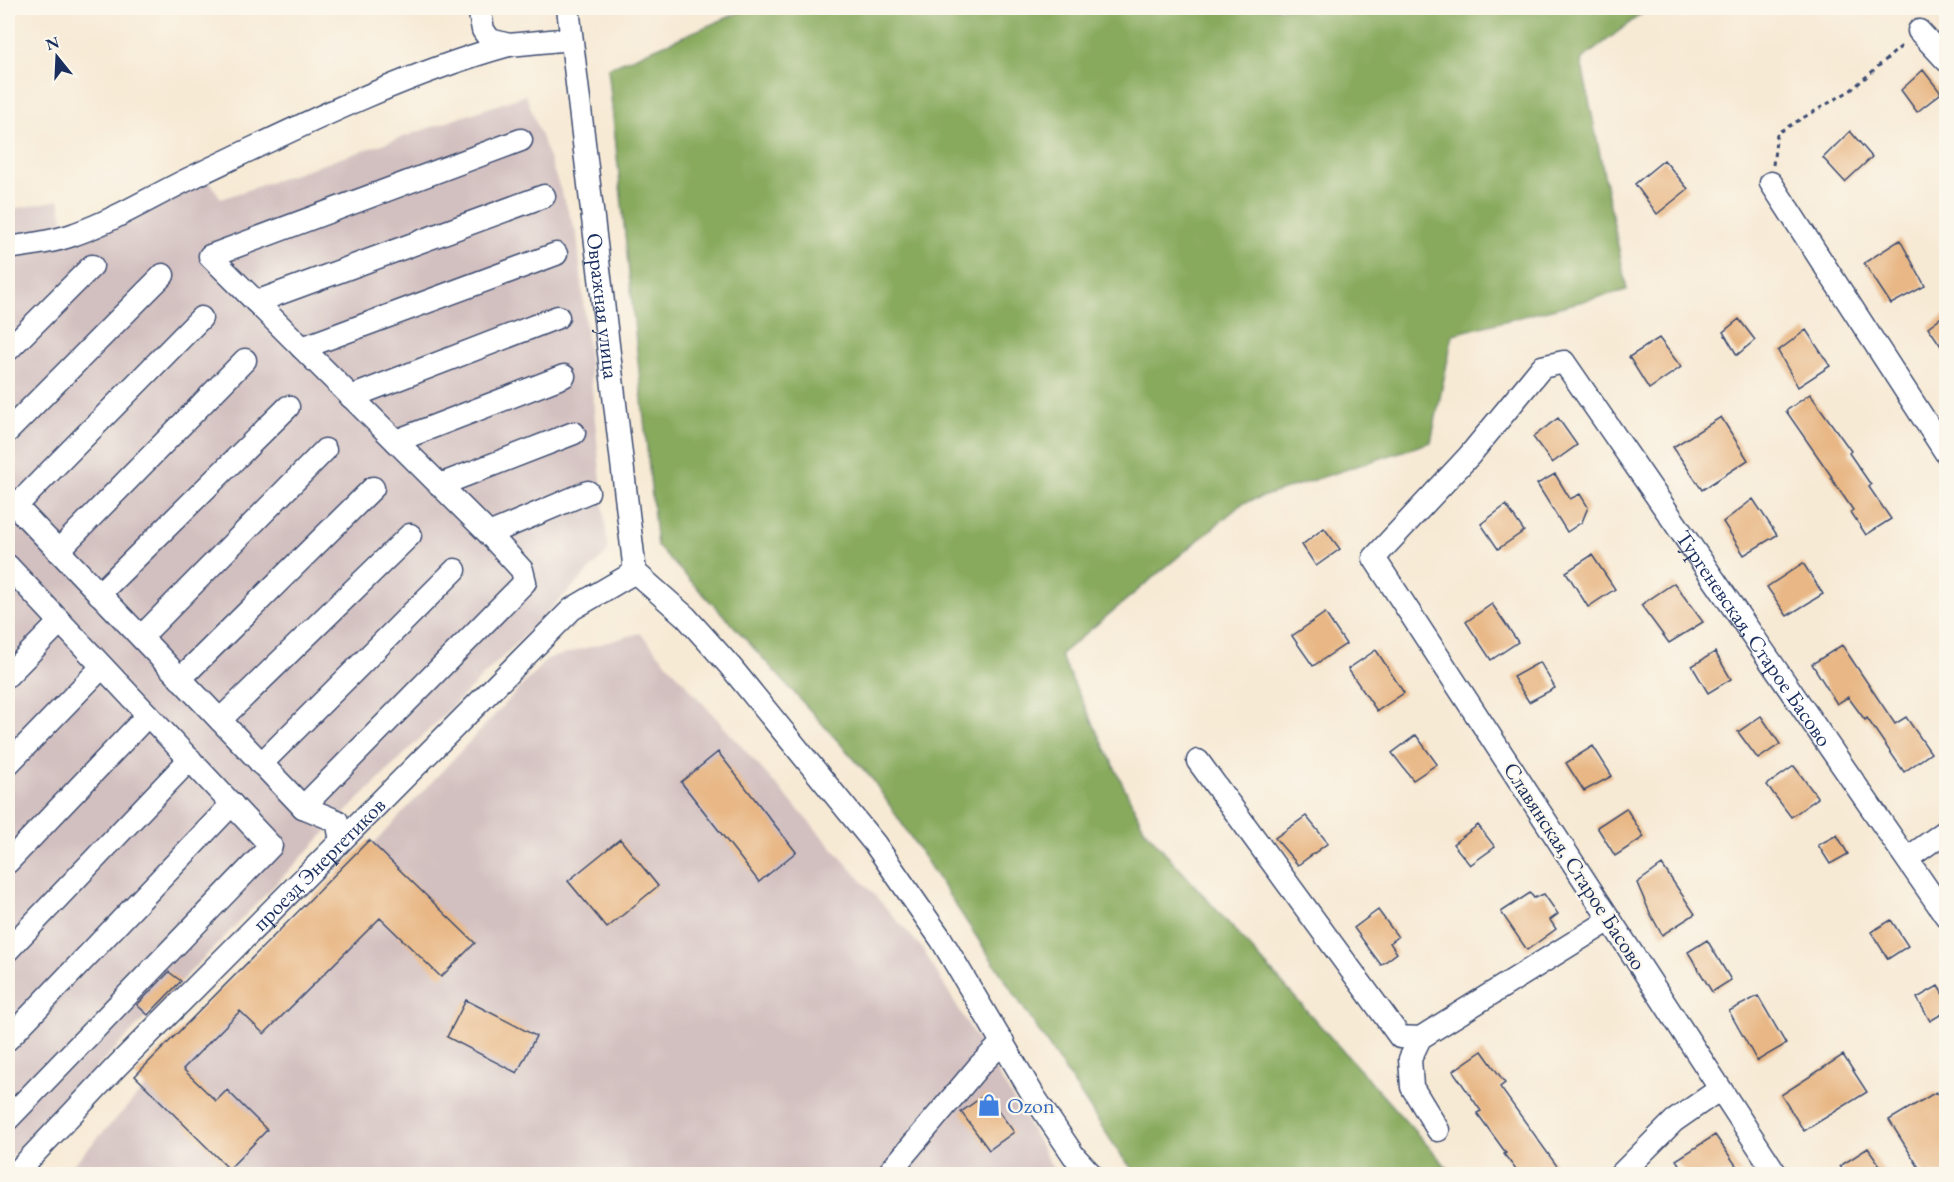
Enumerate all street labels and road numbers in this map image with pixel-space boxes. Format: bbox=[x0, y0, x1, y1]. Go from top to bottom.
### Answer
street label: Овражная улица bbox=[580, 231, 626, 381]
street label: Тургеневская, Старое Басово bbox=[1670, 524, 1839, 752]
street label: Славянская, Старое Басово bbox=[1497, 756, 1653, 976]
street label: проезд Энергетиков bbox=[245, 791, 391, 937]

